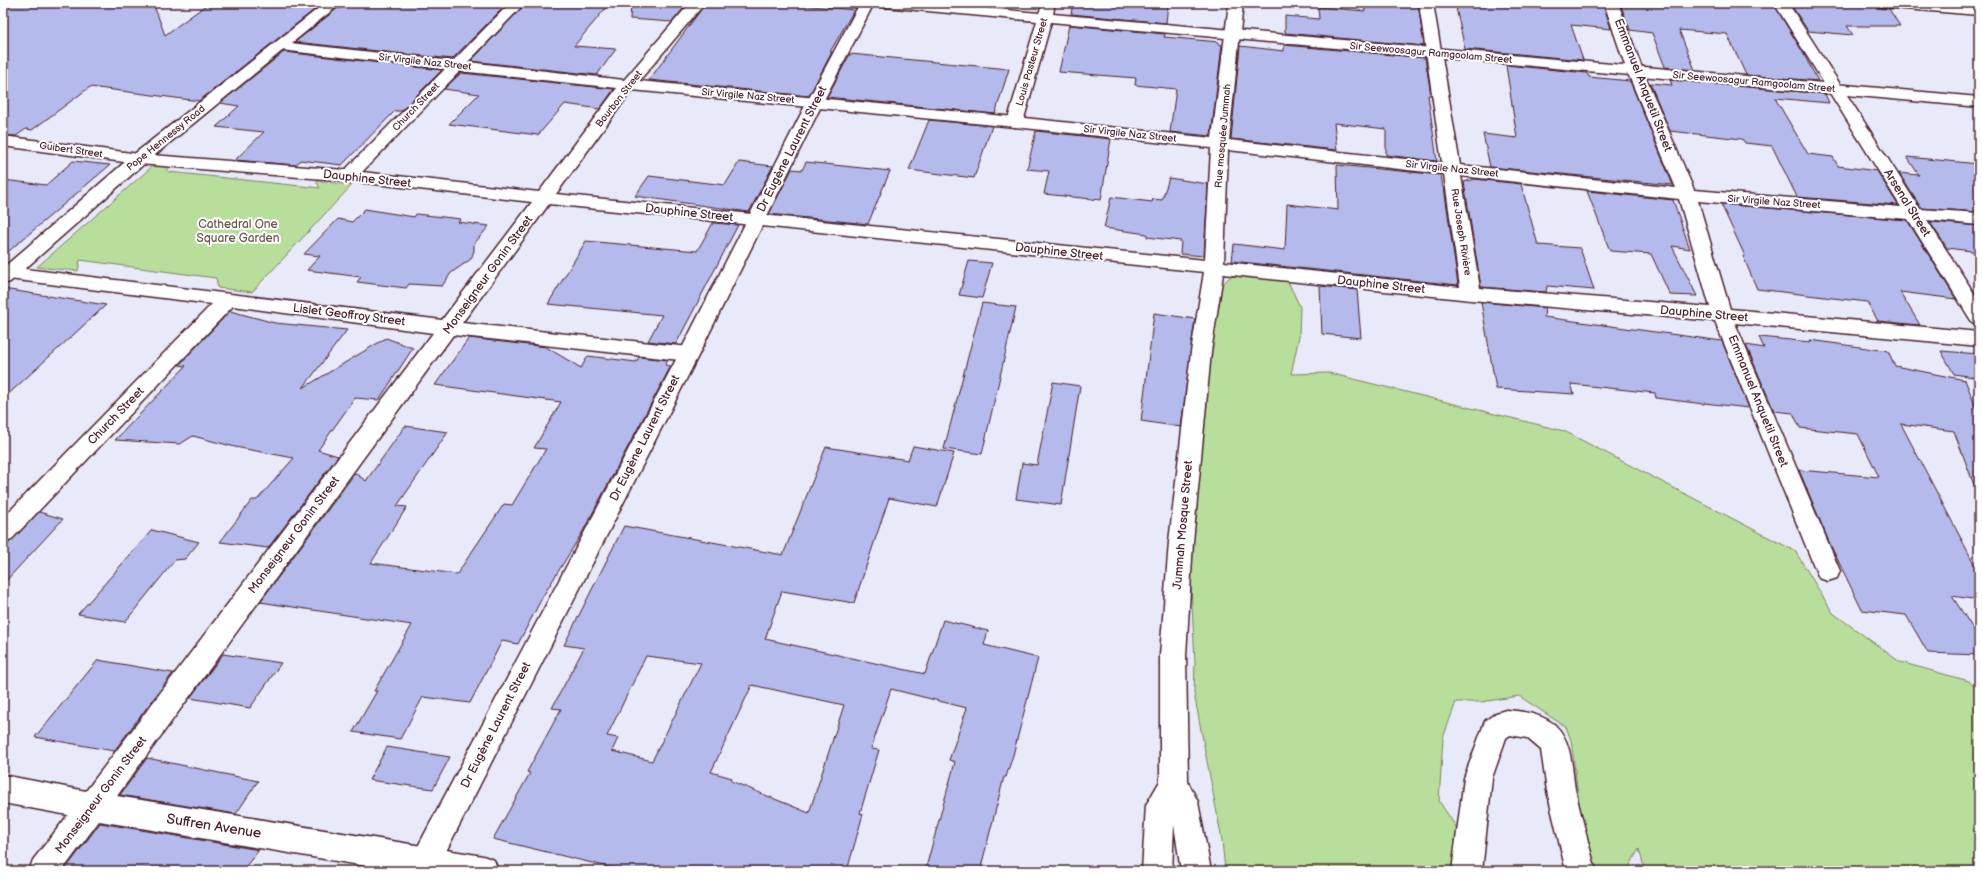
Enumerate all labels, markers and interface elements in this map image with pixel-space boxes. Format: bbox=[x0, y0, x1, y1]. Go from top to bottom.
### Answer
street label: Emmanuel Anquetil Street bbox=[1611, 16, 1675, 154]
street label: Louis Pasteur Street bbox=[1014, 17, 1050, 107]
street label: Sir Seewoosagur Ramgoolam Street bbox=[1349, 40, 1513, 66]
street label: Sir Virgile Naz Street bbox=[378, 51, 472, 73]
street label: Bourbon Street bbox=[593, 68, 645, 130]
street label: Sir Seewoosagur Ramgoolam Street bbox=[1672, 69, 1836, 95]
street label: Church Street bbox=[390, 80, 442, 134]
street label: Dr Eugène Laurent Street bbox=[754, 83, 830, 215]
street label: Rue mosquée Jummah bbox=[1212, 83, 1234, 188]
street label: Sir Virgile Naz Street bbox=[701, 86, 795, 106]
street label: Pope Hennessy Road bbox=[124, 103, 208, 173]
street label: Sir Virgile Naz Street bbox=[1083, 123, 1177, 145]
street label: Guibert Street bbox=[39, 140, 103, 160]
street label: Sir Virgile Naz Street bbox=[1405, 158, 1499, 180]
street label: Arsenal Street bbox=[1880, 166, 1934, 240]
street label: Dauphine Street bbox=[322, 167, 412, 191]
street label: Rue Joseph Rivière bbox=[1448, 188, 1474, 276]
street label: Sir Virgile Naz Street bbox=[1727, 193, 1821, 211]
street label: Dauphine Street bbox=[644, 201, 734, 225]
street label: Monseigneur Gonin Street bbox=[440, 213, 536, 337]
park label: Cathedral One Square Garden bbox=[197, 217, 280, 246]
street label: Dauphine Street bbox=[1014, 240, 1104, 264]
street label: Dauphine Street bbox=[1336, 273, 1426, 297]
street label: Lislet Geoffroy Street bbox=[292, 301, 406, 329]
street label: Dauphine Street bbox=[1659, 303, 1749, 325]
street label: Emmanuel Anquetil Street bbox=[1725, 333, 1791, 469]
street label: Dr Eugène Laurent Street bbox=[607, 372, 683, 504]
street label: Church Street bbox=[85, 384, 148, 448]
street label: Jummah Mosque Street bbox=[1170, 460, 1196, 590]
street label: Monseigneur Gonin Street bbox=[245, 473, 343, 597]
street label: Dr Eugène Laurent Street bbox=[458, 659, 534, 791]
street label: Monseigneur Gonin Street bbox=[52, 733, 150, 857]
street label: Suffren Avenue bbox=[165, 810, 263, 842]

